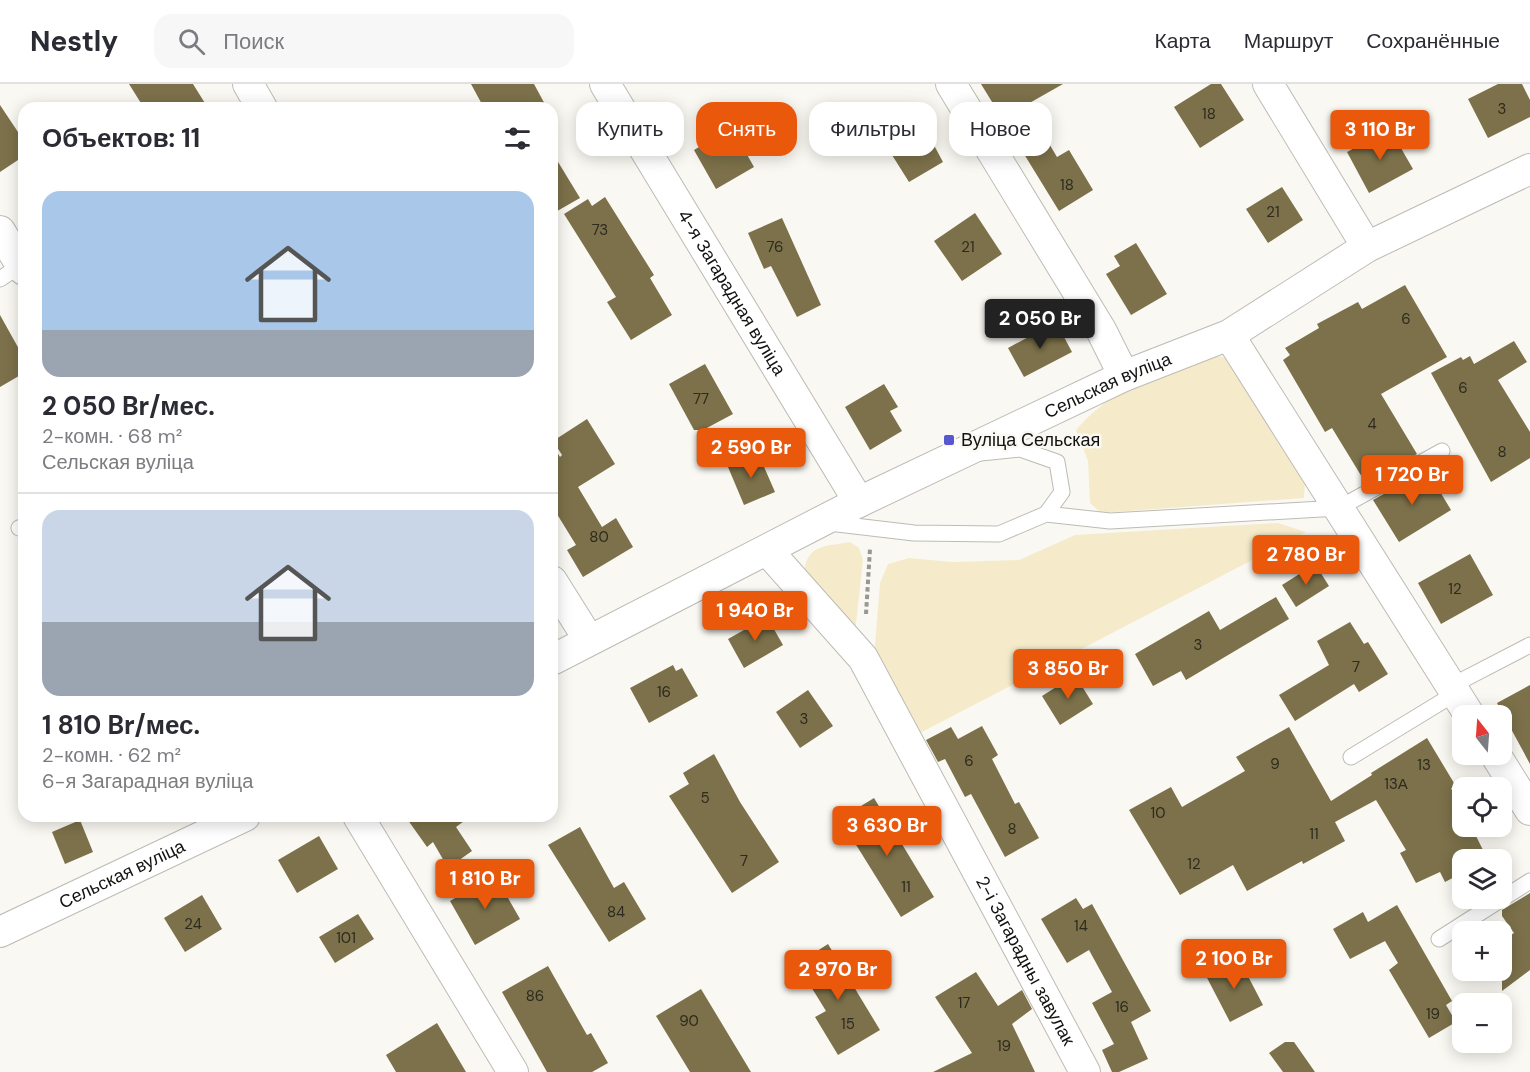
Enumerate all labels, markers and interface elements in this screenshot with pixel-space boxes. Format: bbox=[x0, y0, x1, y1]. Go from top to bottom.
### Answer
search box bbox=[154, 14, 574, 68]
text: Nestly bbox=[30, 23, 118, 60]
icon: search bbox=[175, 25, 208, 58]
text: Поиск bbox=[223, 27, 284, 56]
text: Карта bbox=[1155, 27, 1211, 55]
text: Маршрут bbox=[1244, 27, 1333, 55]
text: Сохранённые bbox=[1366, 27, 1500, 55]
house number: 3 bbox=[1498, 99, 1506, 119]
chip: Купить bbox=[576, 102, 684, 156]
chip: Снять bbox=[696, 102, 797, 156]
chip: Фильтры bbox=[809, 102, 937, 156]
chip: Новое bbox=[949, 102, 1052, 156]
house number: 18 bbox=[1202, 104, 1216, 124]
pin: 3 110 Br bbox=[1318, 110, 1442, 161]
text: 3 110 Br bbox=[1344, 116, 1416, 142]
text: Объектов: 11 bbox=[42, 121, 200, 155]
icon: filters bbox=[501, 122, 534, 155]
house number: 18 bbox=[1060, 175, 1074, 195]
house number: 21 bbox=[1266, 202, 1280, 222]
street label: 4-я Загарадная вуліца bbox=[672, 205, 792, 381]
house number: 73 bbox=[592, 220, 608, 240]
icon: home bbox=[234, 230, 342, 338]
house number: 76 bbox=[766, 237, 784, 257]
house number: 21 bbox=[961, 237, 975, 257]
pin: 2 050 Br bbox=[978, 299, 1102, 350]
text: 2 050 Br bbox=[999, 305, 1081, 331]
house number: 6 bbox=[1401, 309, 1411, 329]
street label: Сельская вуліца bbox=[1040, 346, 1176, 424]
house number: 6 bbox=[1458, 378, 1468, 398]
text: 2 050 Br/мес. bbox=[42, 389, 215, 423]
house number: 77 bbox=[693, 389, 709, 409]
house number: 4 bbox=[1367, 414, 1377, 434]
text: 2-комн. · 68 m² bbox=[42, 423, 182, 449]
pin: 2 590 Br bbox=[689, 428, 813, 479]
place label: Вуліца Сельская bbox=[961, 428, 1100, 452]
marker: Вуліца Сельская bbox=[942, 433, 956, 447]
text: 2 590 Br bbox=[711, 434, 791, 460]
house number: 8 bbox=[1497, 442, 1507, 462]
text: Сельская вуліца bbox=[42, 449, 194, 475]
pin: 1 720 Br bbox=[1350, 455, 1474, 506]
text: 1 720 Br bbox=[1375, 461, 1449, 487]
house number: 80 bbox=[589, 527, 609, 547]
pin: 2 780 Br bbox=[1244, 535, 1368, 586]
text: 2 780 Br bbox=[1266, 541, 1346, 567]
icon: home bbox=[234, 549, 342, 657]
house number: 12 bbox=[1448, 579, 1462, 599]
pin: 1 940 Br bbox=[693, 591, 817, 642]
text: 1 940 Br bbox=[716, 597, 794, 623]
house number: 3 bbox=[1194, 635, 1202, 655]
pin: 3 850 Br bbox=[1006, 649, 1130, 700]
text: 3 850 Br bbox=[1027, 655, 1109, 681]
house number: 7 bbox=[1352, 657, 1360, 677]
house number: 16 bbox=[657, 682, 671, 702]
north arrow bbox=[1452, 705, 1512, 765]
map controls bbox=[1452, 705, 1512, 1053]
text: 1 810 Br/мес. bbox=[42, 708, 200, 742]
house number: 3 bbox=[800, 709, 808, 729]
text: 2-комн. · 62 m² bbox=[42, 742, 181, 768]
house number: 6 bbox=[964, 751, 974, 771]
house number: 9 bbox=[1270, 754, 1280, 774]
house number: 13 bbox=[1417, 755, 1431, 775]
text: 6-я Загарадная вуліца bbox=[42, 768, 253, 794]
house number: 13А bbox=[1384, 774, 1408, 794]
button: locate bbox=[1452, 777, 1512, 837]
house number: 5 bbox=[700, 788, 710, 808]
house number: 10 bbox=[1151, 803, 1165, 823]
pin: 3 630 Br bbox=[825, 806, 949, 857]
text: 3 630 Br bbox=[846, 812, 928, 838]
house number: 8 bbox=[1007, 819, 1017, 839]
house number: 11 bbox=[1309, 824, 1319, 844]
street label: Сельская вуліца bbox=[55, 834, 190, 914]
button: layers bbox=[1452, 849, 1512, 909]
house number: 7 bbox=[740, 851, 748, 871]
house number: 12 bbox=[1187, 854, 1201, 874]
pin: 1 810 Br bbox=[423, 859, 547, 910]
text: 1 810 Br bbox=[449, 865, 521, 891]
street label: 2-і Загарадны завулак bbox=[970, 872, 1081, 1050]
house number: 11 bbox=[901, 877, 911, 897]
house number: 84 bbox=[607, 902, 625, 922]
house number: 24 bbox=[184, 914, 202, 934]
house number: 14 bbox=[1074, 916, 1088, 936]
button: + bbox=[1452, 921, 1512, 981]
house number: 101 bbox=[336, 928, 356, 948]
pin: 2 100 Br bbox=[1172, 939, 1296, 990]
text: 2 100 Br bbox=[1195, 945, 1273, 971]
pin: 2 970 Br bbox=[776, 950, 900, 1001]
text: 2 970 Br bbox=[798, 956, 878, 982]
house number: 86 bbox=[526, 986, 544, 1006]
house number: 17 bbox=[958, 993, 970, 1013]
button: − bbox=[1452, 993, 1512, 1053]
house number: 16 bbox=[1115, 997, 1129, 1017]
house number: 19 bbox=[1426, 1004, 1440, 1024]
house number: 90 bbox=[679, 1011, 699, 1031]
house number: 15 bbox=[841, 1014, 855, 1034]
house number: 19 bbox=[997, 1036, 1011, 1056]

